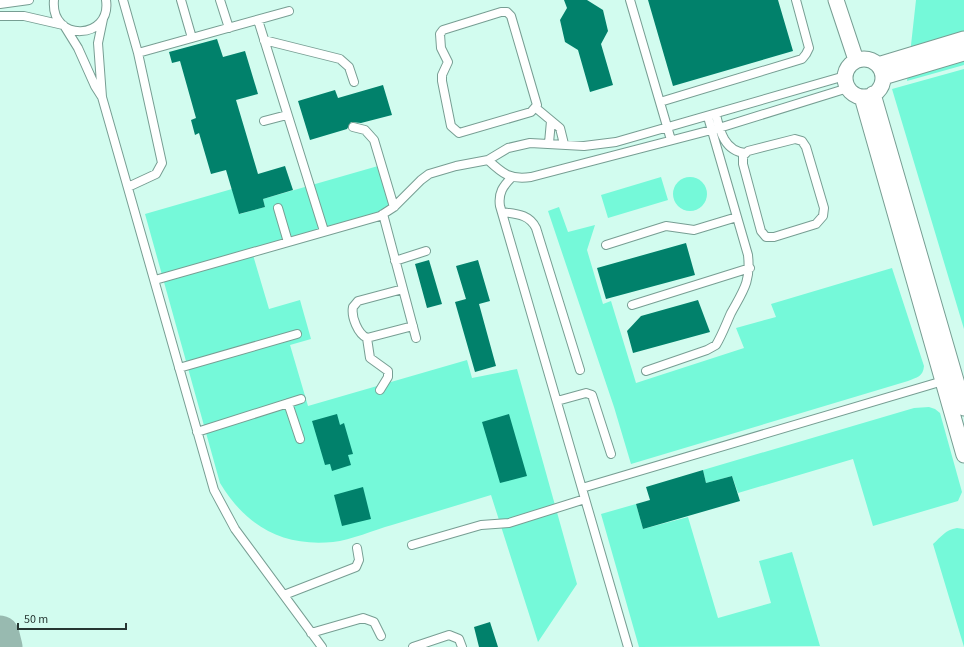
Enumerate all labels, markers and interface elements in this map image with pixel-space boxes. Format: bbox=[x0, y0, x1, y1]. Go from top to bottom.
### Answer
scale bar bbox=[18, 605, 126, 631]
text: 50 m bbox=[24, 611, 48, 628]

